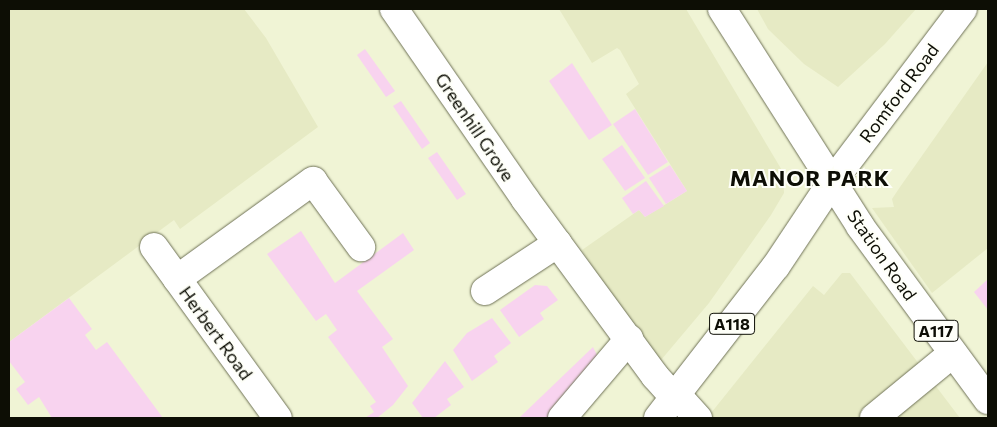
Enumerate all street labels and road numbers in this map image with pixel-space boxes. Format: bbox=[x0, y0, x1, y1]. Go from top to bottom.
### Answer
street label: Romford Road bbox=[855, 39, 943, 147]
street label: Greenhill Grove bbox=[431, 69, 519, 185]
street label: Station Road bbox=[843, 206, 921, 304]
street label: Herbert Road bbox=[175, 282, 257, 384]
road number: A118 bbox=[708, 310, 756, 338]
road number: A117 bbox=[914, 318, 958, 344]

